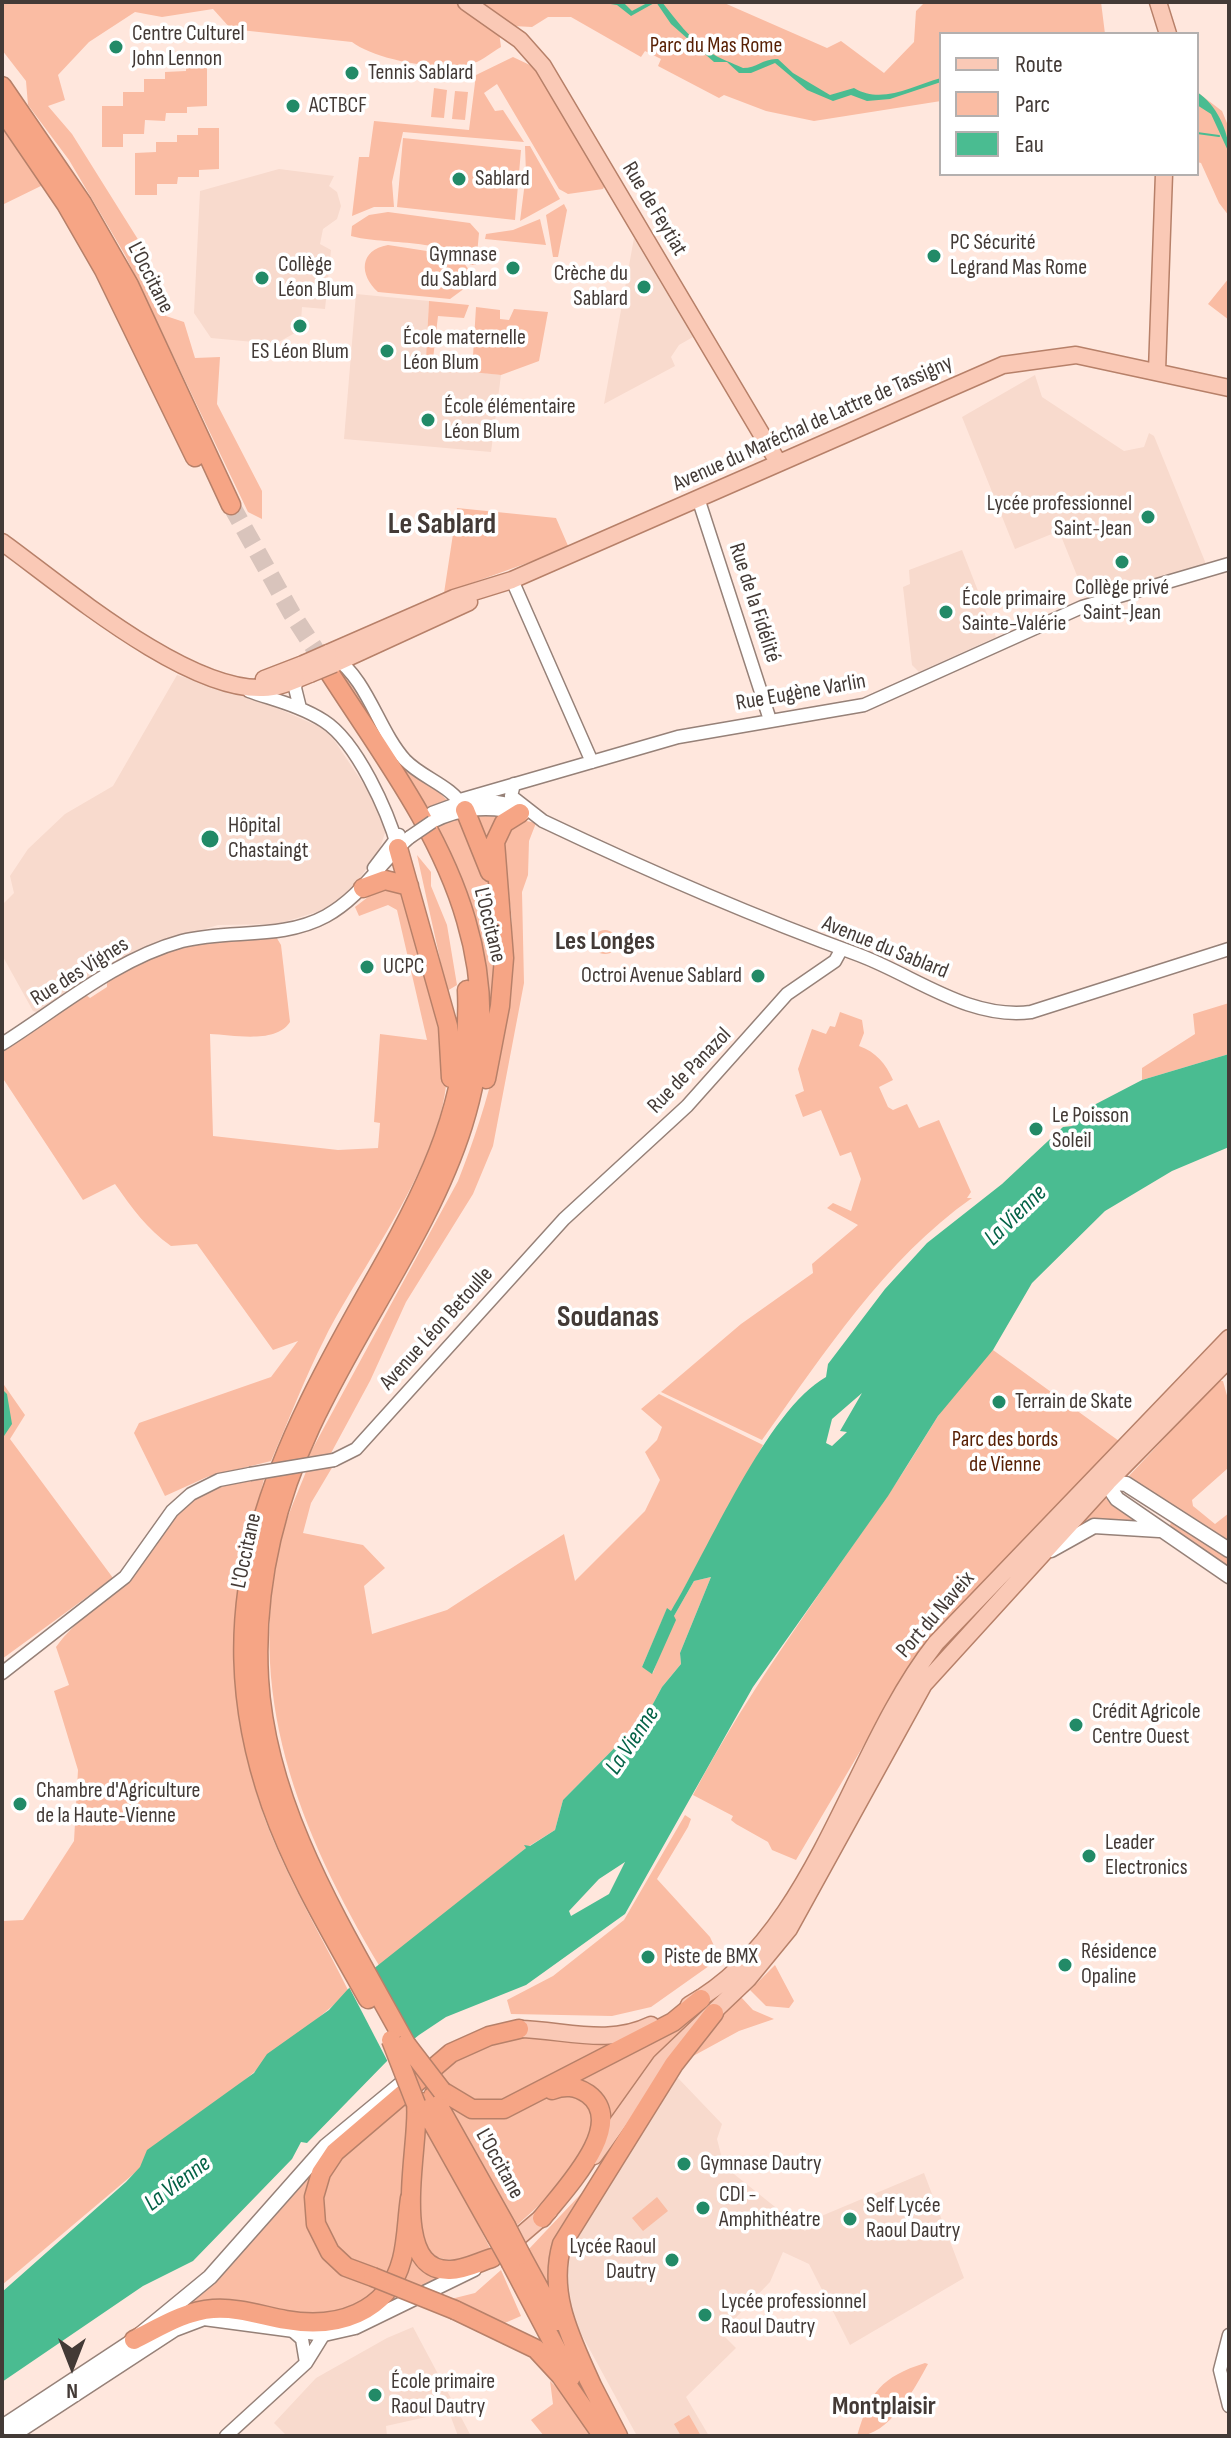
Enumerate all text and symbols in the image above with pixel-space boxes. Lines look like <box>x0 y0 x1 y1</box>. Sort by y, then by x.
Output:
place label: Centre Culturel John Lennon <box>132 21 245 72</box>
legend <box>939 32 1199 176</box>
park label: Parc du Mas Rome <box>650 33 782 59</box>
marker: Centre Culturel John Lennon <box>107 38 125 56</box>
text: Route <box>1015 50 1063 79</box>
place label: Tennis Sablard <box>368 60 473 86</box>
marker: Tennis Sablard <box>343 64 361 82</box>
text: Parc <box>1015 90 1050 119</box>
place label: ACTBCF <box>309 93 367 119</box>
marker: ACTBCF <box>284 97 302 115</box>
text: Eau <box>1015 130 1044 159</box>
street label: Rue de Feytiat <box>616 157 692 261</box>
place label: Sablard <box>475 166 530 192</box>
marker: Sablard <box>450 170 468 188</box>
place label: PC Sécurité Legrand Mas Rome <box>950 230 1087 282</box>
street label: L'Occitane <box>121 238 179 318</box>
place label: Gymnase du Sablard <box>420 242 497 294</box>
marker: PC Sécurité Legrand Mas Rome <box>925 247 943 265</box>
place label: Collège Léon Blum <box>278 252 354 304</box>
marker: Gymnase du Sablard <box>504 259 522 277</box>
place label: Crèche du Sablard <box>554 261 628 312</box>
marker: Collège Léon Blum <box>253 269 271 287</box>
marker: Crèche du Sablard <box>635 278 653 296</box>
marker: ES Léon Blum <box>291 317 309 335</box>
place label: École maternelle Léon Blum <box>403 325 526 376</box>
place label: ES Léon Blum <box>251 339 349 365</box>
marker: École maternelle Léon Blum <box>378 342 396 360</box>
street label: Avenue du Maréchal de Lattre de Tassigny <box>669 350 957 498</box>
place label: École élémentaire Léon Blum <box>444 394 575 446</box>
marker: École élémentaire Léon Blum <box>419 411 437 429</box>
place label: Lycée professionnel Saint-Jean <box>987 491 1132 542</box>
district label: Le Sablard <box>388 507 496 543</box>
marker: Lycée professionnel Saint-Jean <box>1139 508 1157 526</box>
street label: Rue de la Fidélité <box>722 540 786 666</box>
marker: Collège privé Saint-Jean <box>1113 553 1131 571</box>
place label: Collège privé Saint-Jean <box>1075 575 1169 626</box>
place label: École primaire Sainte-Valérie <box>962 586 1066 638</box>
marker: École primaire Sainte-Valérie <box>937 603 955 621</box>
street label: Rue Eugène Varlin <box>734 669 868 717</box>
place label: Hôpital Chastaingt <box>228 813 308 864</box>
marker: Hôpital Chastaingt <box>199 828 221 850</box>
street label: L'Occitane <box>467 885 511 965</box>
street label: Avenue du Sablard <box>818 911 952 985</box>
district label: Les Longes <box>555 926 655 958</box>
street label: Rue des Vignes <box>26 932 134 1012</box>
place label: UCPC <box>383 954 425 980</box>
marker: UCPC <box>358 958 376 976</box>
place label: Octroi Avenue Sablard <box>581 963 742 989</box>
marker: Octroi Avenue Sablard <box>749 967 767 985</box>
street label: Rue de Panazol <box>643 1022 737 1120</box>
place label: Le Poisson Soleil <box>1052 1103 1129 1154</box>
marker: Le Poisson Soleil <box>1027 1120 1045 1138</box>
water label: La Vienne <box>979 1179 1053 1253</box>
street label: Avenue Léon Betoulle <box>375 1262 499 1396</box>
district label: Soudanas <box>557 1300 659 1336</box>
place label: Terrain de Skate <box>1015 1389 1132 1415</box>
marker: Terrain de Skate <box>990 1393 1008 1411</box>
park label: Parc des bords de Vienne <box>952 1427 1058 1478</box>
street label: L'Occitane <box>226 1511 268 1591</box>
street label: Port du Naveix <box>891 1566 981 1664</box>
place label: Crédit Agricole Centre Ouest <box>1092 1699 1201 1750</box>
water label: La Vienne <box>600 1702 666 1780</box>
marker: Crédit Agricole Centre Ouest <box>1067 1716 1085 1734</box>
place label: Chambre d'Agriculture de la Haute-Vienne <box>36 1778 200 1830</box>
marker: Chambre d'Agriculture de la Haute-Vienne <box>11 1795 29 1813</box>
place label: Leader Electronics <box>1105 1830 1188 1882</box>
marker: Leader Electronics <box>1080 1847 1098 1865</box>
place label: Résidence Opaline <box>1081 1939 1157 1990</box>
place label: Piste de BMX <box>664 1944 758 1970</box>
marker: Piste de BMX <box>639 1948 657 1966</box>
marker: Résidence Opaline <box>1056 1956 1074 1974</box>
street label: L'Occitane <box>469 2124 529 2204</box>
water label: La Vienne <box>139 2150 217 2218</box>
place label: Gymnase Dautry <box>700 2151 821 2177</box>
marker: Gymnase Dautry <box>675 2155 693 2173</box>
place label: CDI - Amphithéatre <box>719 2182 821 2234</box>
place label: Self Lycée Raoul Dautry <box>866 2193 960 2244</box>
marker: CDI - Amphithéatre <box>694 2199 712 2217</box>
marker: Self Lycée Raoul Dautry <box>841 2210 859 2228</box>
place label: Lycée Raoul Dautry <box>569 2234 656 2286</box>
marker: Lycée Raoul Dautry <box>663 2251 681 2269</box>
place label: Lycée professionnel Raoul Dautry <box>721 2289 866 2340</box>
marker: Lycée professionnel Raoul Dautry <box>696 2306 714 2324</box>
north arrow <box>32 2326 112 2406</box>
place label: École primaire Raoul Dautry <box>391 2369 495 2420</box>
text: N <box>66 2377 78 2404</box>
marker: École primaire Raoul Dautry <box>366 2386 384 2404</box>
district label: Montplaisir <box>832 2391 936 2423</box>

